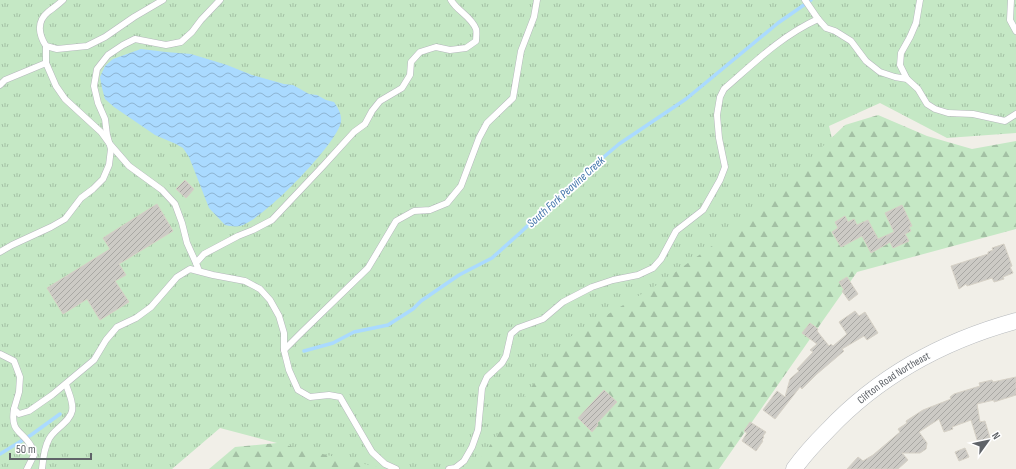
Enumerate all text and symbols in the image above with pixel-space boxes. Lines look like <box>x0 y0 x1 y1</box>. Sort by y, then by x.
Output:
water label: South Fork Peavine Creek <box>524 153 608 231</box>
street label: Clifton Road Northeast <box>854 348 932 406</box>
north arrow <box>968 421 1008 461</box>
text: N <box>989 430 1003 442</box>
scale bar <box>10 435 91 461</box>
text: 50 m <box>16 442 36 457</box>

